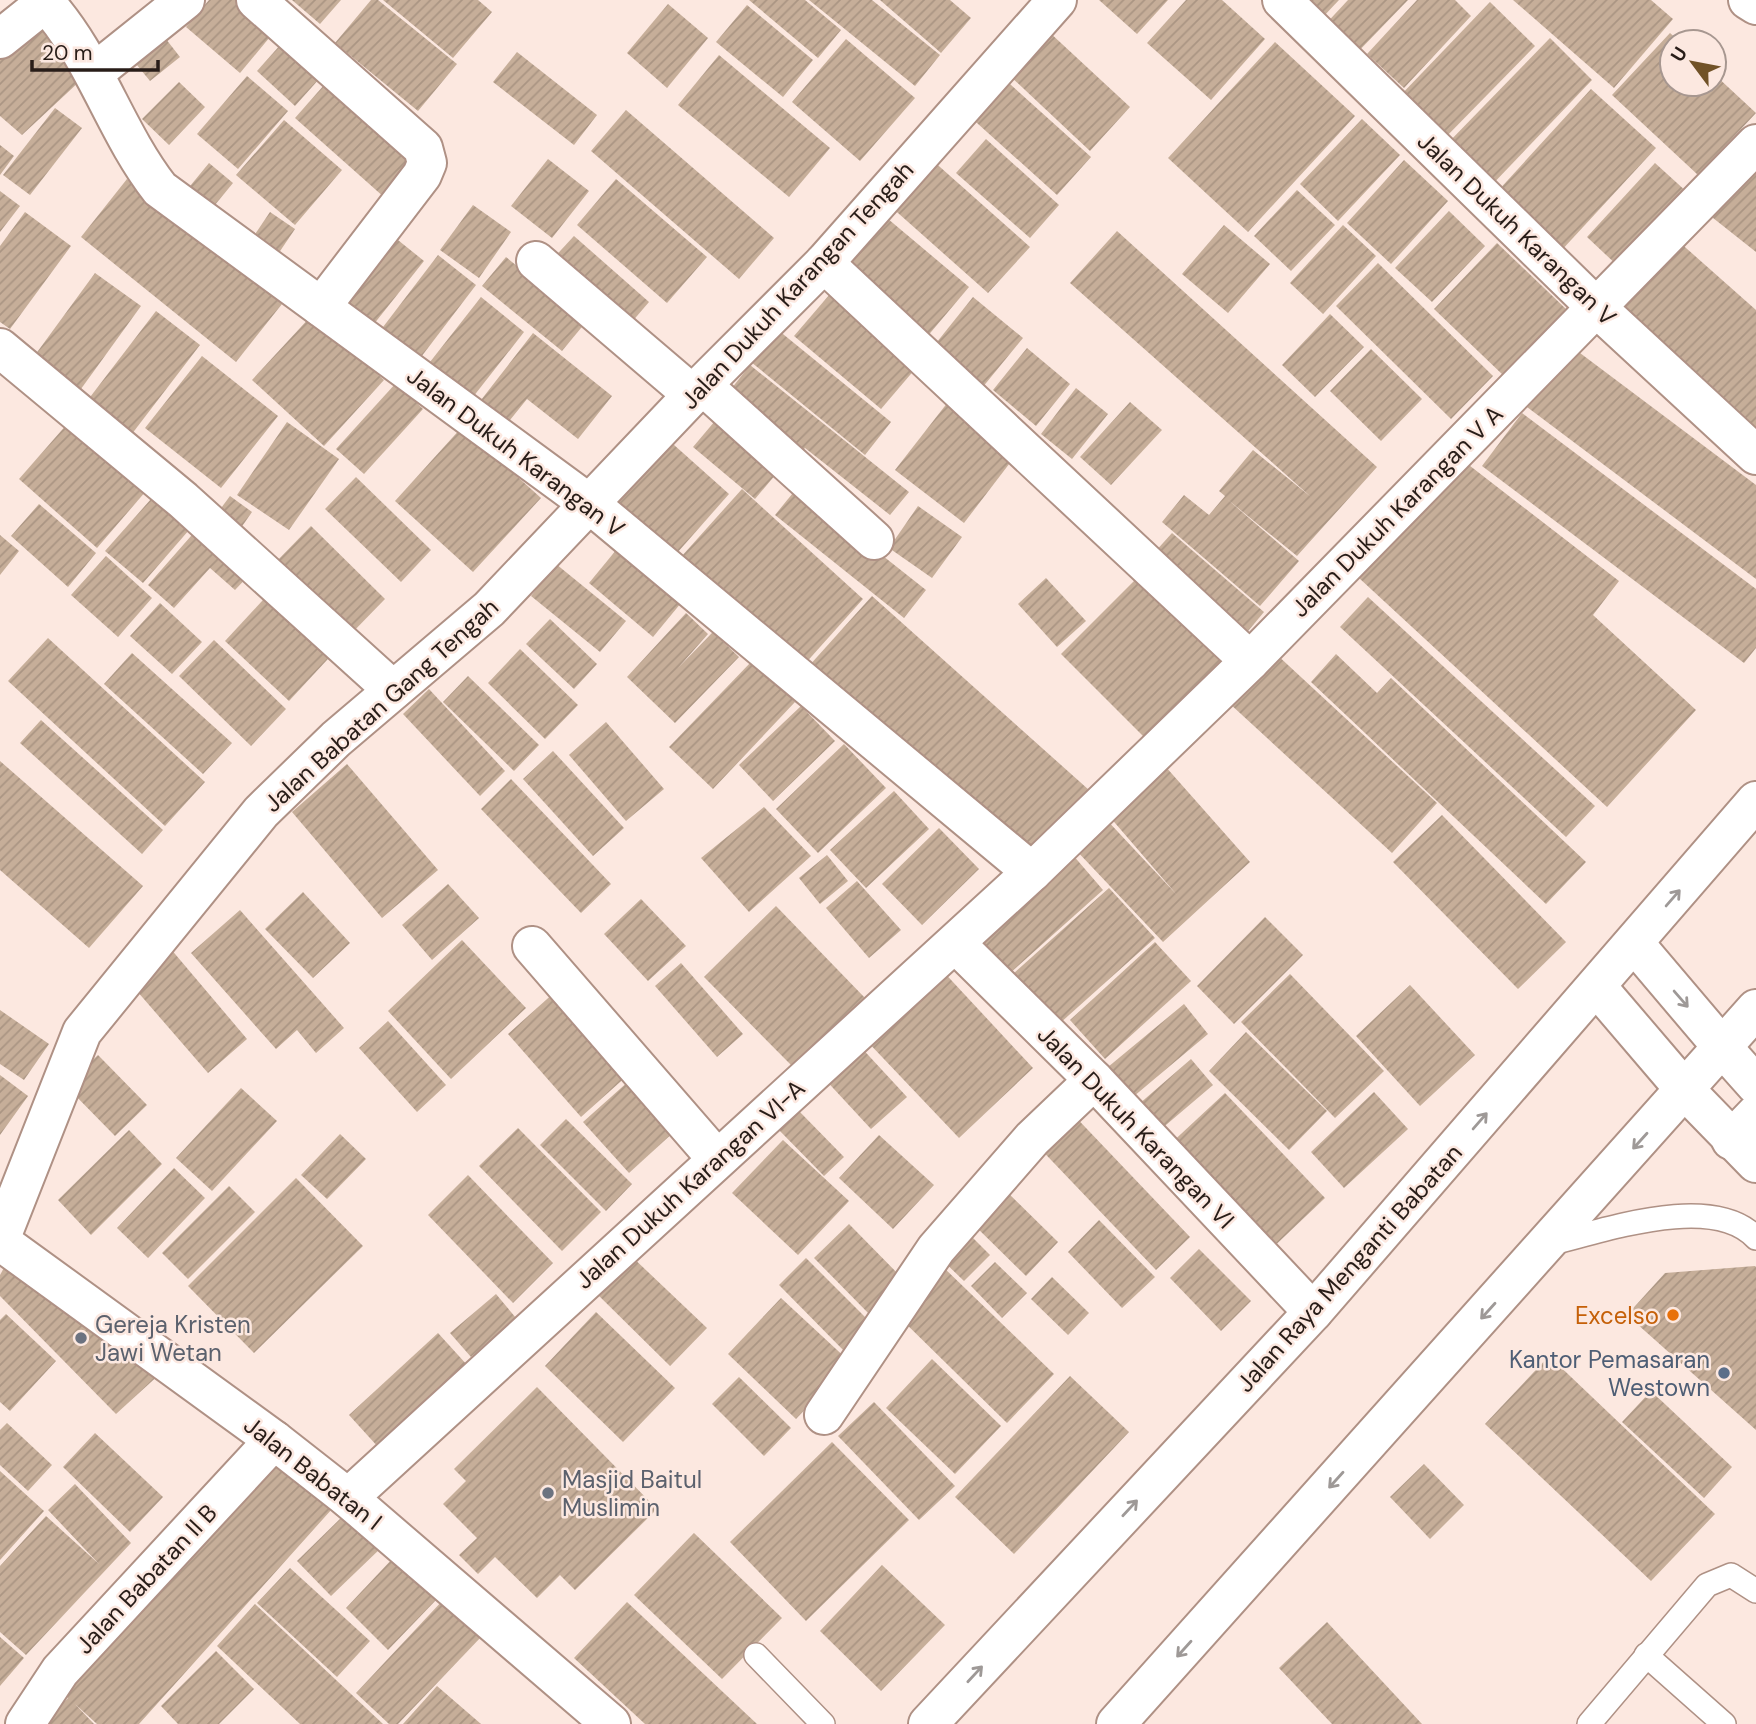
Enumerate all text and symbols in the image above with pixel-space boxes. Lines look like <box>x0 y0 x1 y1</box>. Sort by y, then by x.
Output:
scale bar <box>32 28 158 72</box>
north arrow <box>1658 28 1728 98</box>
text: 20 m <box>42 39 93 67</box>
text: U <box>1665 42 1693 66</box>
street label: Jalan Dukuh Karangan V <box>1411 126 1623 332</box>
street label: Jalan Dukuh Karangan Tengah <box>674 155 920 415</box>
street label: Jalan Dukuh Karangan V <box>401 360 631 544</box>
street label: Jalan Dukuh Karangan V A <box>1285 398 1510 623</box>
street label: Jalan Babatan Gang Tengah <box>257 591 505 819</box>
one-way arrow <box>1665 889 1681 907</box>
one-way arrow <box>1673 990 1689 1008</box>
street label: Jalan Dukuh Karangan VI <box>1031 1019 1241 1235</box>
street label: Jalan Dukuh Karangan VI-A <box>569 1073 811 1295</box>
one-way arrow <box>1472 1113 1488 1131</box>
one-way arrow <box>1632 1132 1648 1150</box>
street label: Jalan Raya Menganti Babatan <box>1229 1138 1469 1398</box>
place label: Excelso <box>1575 1300 1659 1331</box>
one-way arrow <box>1480 1301 1496 1319</box>
marker: Excelso <box>1665 1307 1681 1323</box>
place label: Gereja Kristen Jawi Wetan <box>95 1309 251 1368</box>
marker: Gereja Kristen Jawi Wetan <box>73 1330 89 1346</box>
place label: Kantor Pemasaran Westown <box>1509 1344 1710 1403</box>
marker: Kantor Pemasaran Westown <box>1716 1365 1732 1381</box>
street label: Jalan Babatan I <box>238 1409 388 1537</box>
place label: Masjid Baitul Muslimin <box>562 1464 702 1523</box>
one-way arrow <box>1328 1471 1344 1489</box>
marker: Masjid Baitul Muslimin <box>540 1485 556 1501</box>
street label: Jalan Babatan II B <box>69 1498 223 1660</box>
one-way arrow <box>1122 1499 1138 1517</box>
one-way arrow <box>1175 1640 1192 1657</box>
one-way arrow <box>966 1666 983 1683</box>

